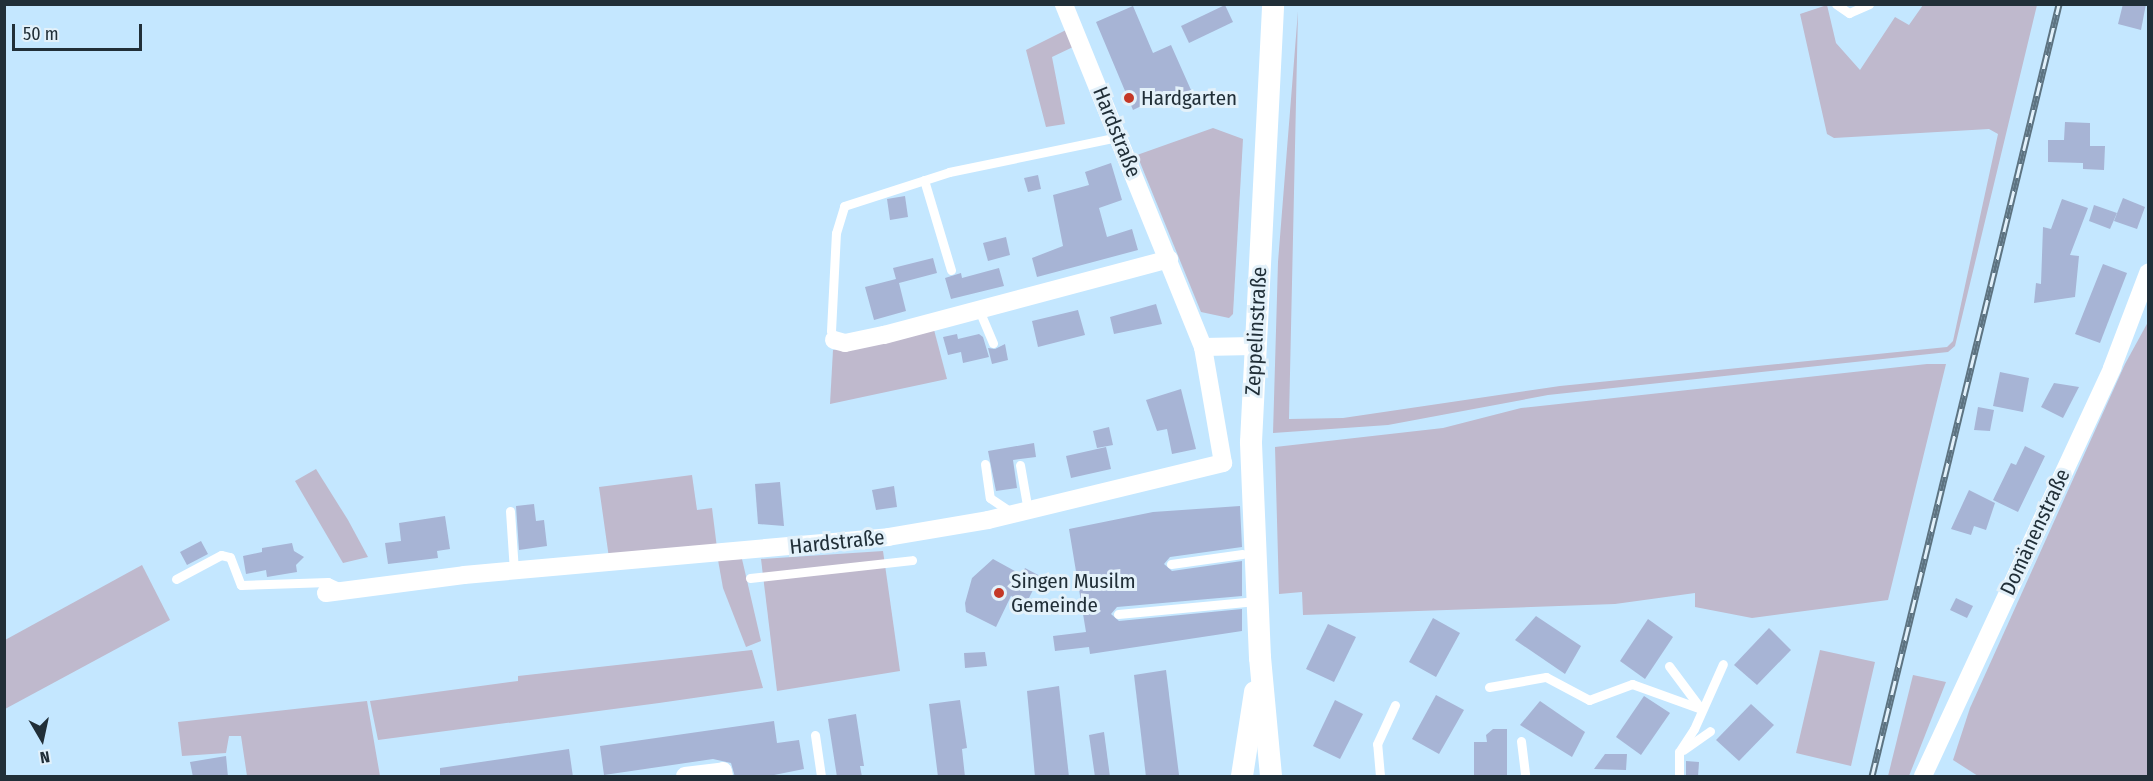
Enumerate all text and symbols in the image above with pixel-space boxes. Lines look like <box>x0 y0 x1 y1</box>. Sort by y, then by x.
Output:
scale bar <box>15 12 146 50</box>
text: 50 m <box>23 23 59 45</box>
street label: Hardstraße <box>1087 83 1147 181</box>
place label: Hardgarten <box>1141 85 1237 111</box>
marker: Hardgarten <box>1122 91 1136 105</box>
street label: Zeppelinstraße <box>1240 266 1272 396</box>
street label: Domänenstraße <box>1995 465 2075 599</box>
street label: Hardstraße <box>788 524 886 560</box>
place label: Singen Musilm Gemeinde <box>1011 568 1136 618</box>
marker: Singen Musilm Gemeinde <box>992 586 1006 600</box>
north arrow <box>12 709 72 769</box>
text: N <box>39 747 51 767</box>

